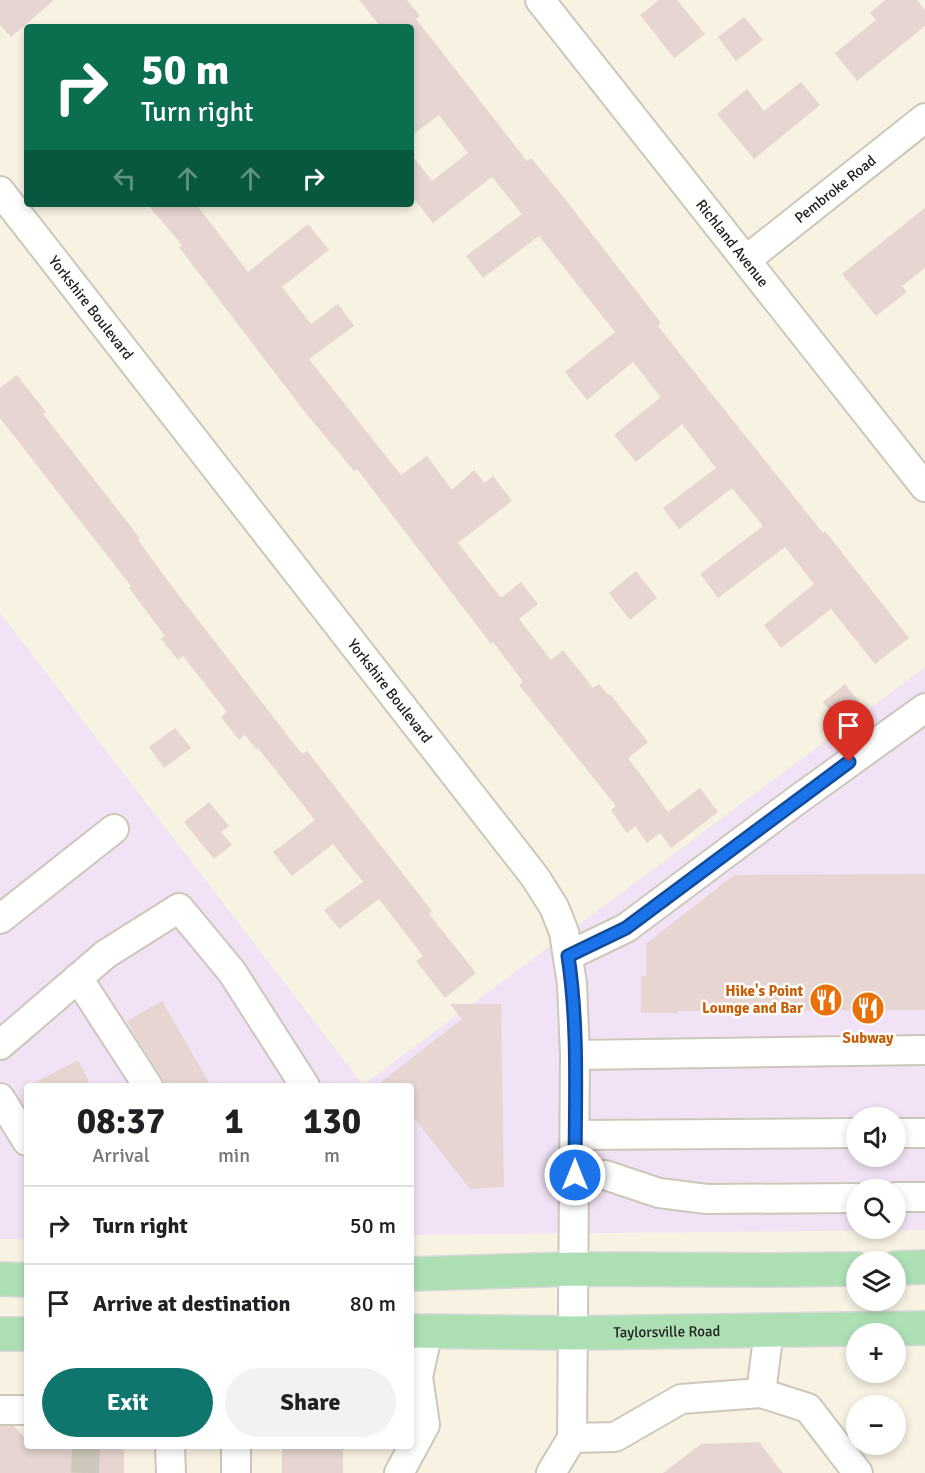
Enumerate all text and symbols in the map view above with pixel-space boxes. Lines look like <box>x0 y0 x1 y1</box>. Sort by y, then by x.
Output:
text: 50 m <box>141 45 230 96</box>
icon: right <box>42 48 120 126</box>
text: Turn right <box>141 96 254 129</box>
street label: Pembroke Road <box>791 151 880 227</box>
icon: left <box>108 162 141 195</box>
icon: ahead <box>171 162 204 195</box>
icon: ahead <box>234 162 267 195</box>
icon: right <box>297 162 330 195</box>
street label: Richland Avenue <box>692 196 772 291</box>
street label: Yorkshire Boulevard <box>45 252 137 363</box>
street label: Yorkshire Boulevard <box>344 635 436 747</box>
pin <box>823 700 874 762</box>
icon: arrive <box>832 709 865 742</box>
place label: Hike's Point Lounge and Bar <box>702 982 803 1017</box>
restaurant icon: Hike's Point Lounge and Bar <box>808 982 844 1018</box>
restaurant icon: Subway <box>850 990 886 1026</box>
place label: Subway <box>843 1029 894 1047</box>
text: 08:37 <box>77 1099 165 1144</box>
text: 1 <box>224 1099 244 1144</box>
text: 130 <box>303 1099 361 1144</box>
map controls <box>846 1107 906 1455</box>
button: sound <box>846 1107 906 1167</box>
text: Arrival <box>92 1143 150 1168</box>
text: min <box>218 1143 250 1168</box>
text: m <box>324 1143 340 1168</box>
position arrow <box>543 1143 607 1207</box>
button: search <box>846 1179 906 1239</box>
icon: right <box>42 1209 75 1242</box>
text: Turn right <box>93 1212 188 1239</box>
text: 50 m <box>350 1212 396 1239</box>
button: layers <box>846 1251 906 1311</box>
icon: arrive <box>42 1287 75 1320</box>
text: Arrive at destination <box>93 1290 290 1317</box>
text: 80 m <box>350 1290 396 1317</box>
street label: Taylorsville Road <box>613 1322 721 1341</box>
button: + <box>846 1323 906 1383</box>
button: Exit <box>42 1368 213 1437</box>
button: Share <box>225 1368 396 1437</box>
button: − <box>846 1395 906 1455</box>

